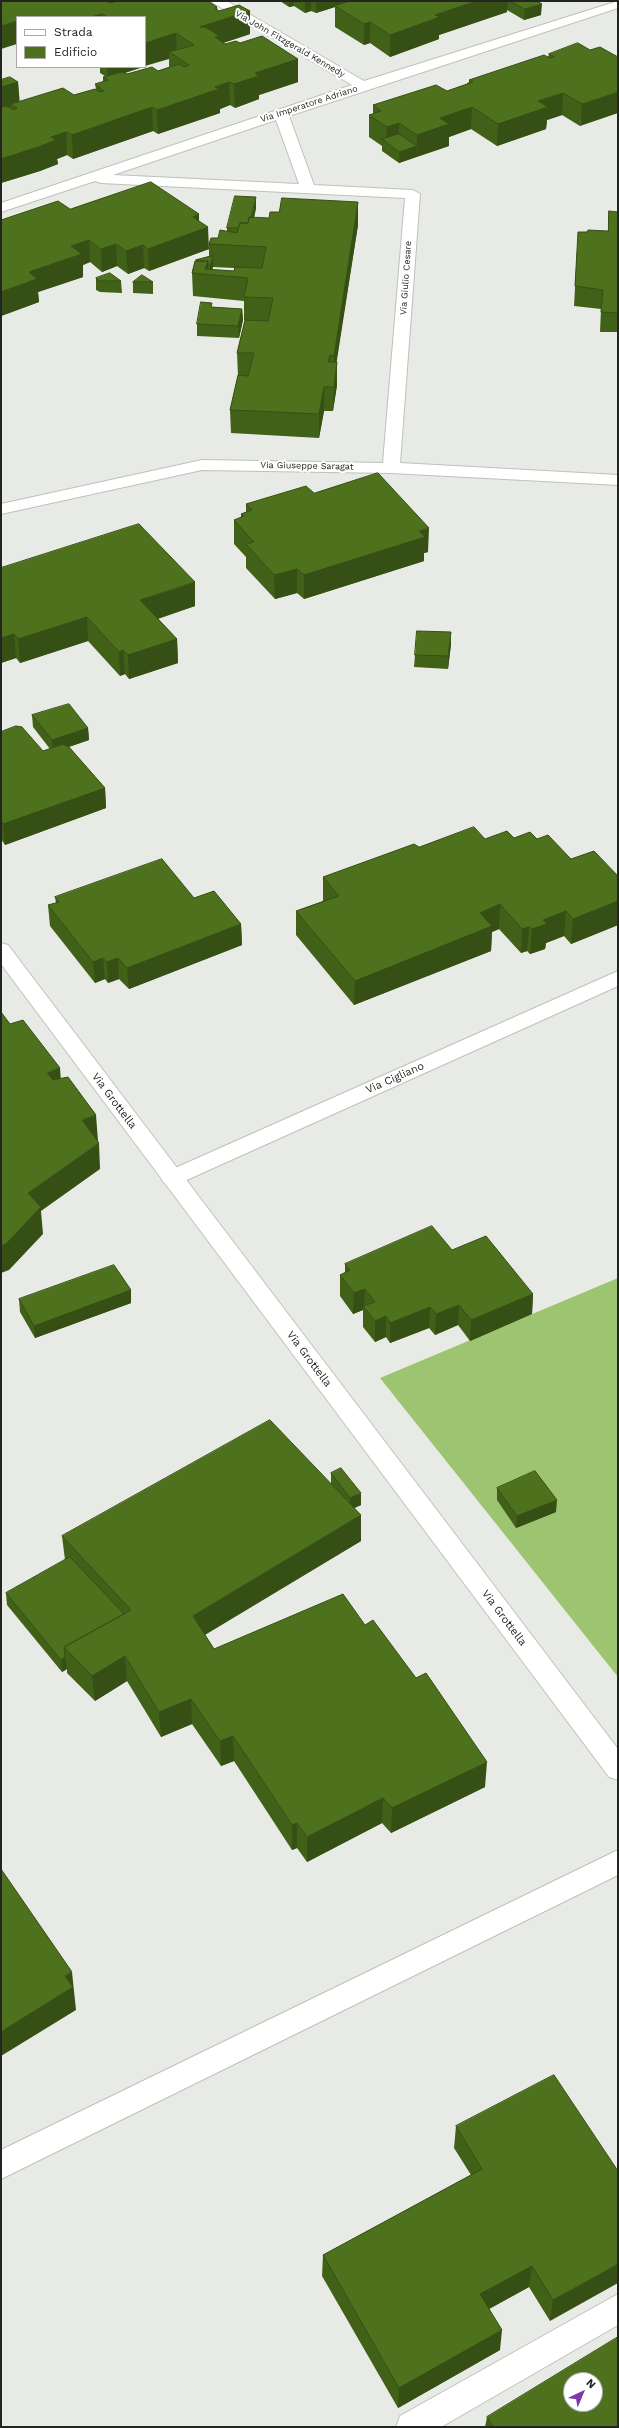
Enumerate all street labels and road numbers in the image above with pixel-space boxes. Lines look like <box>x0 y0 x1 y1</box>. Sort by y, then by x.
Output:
street label: Via John Fitzgerald Kennedy <box>233 8 347 80</box>
street label: Via Imperatore Adriano <box>259 83 359 125</box>
street label: Via Giulio Cesare <box>398 241 414 315</box>
street label: Via Giuseppe Saragat <box>260 460 354 472</box>
street label: Via Cigliano <box>364 1059 426 1097</box>
street label: Via Grottella <box>89 1070 139 1132</box>
street label: Via Grottella <box>284 1328 334 1390</box>
street label: Via Grottella <box>479 1587 529 1649</box>

